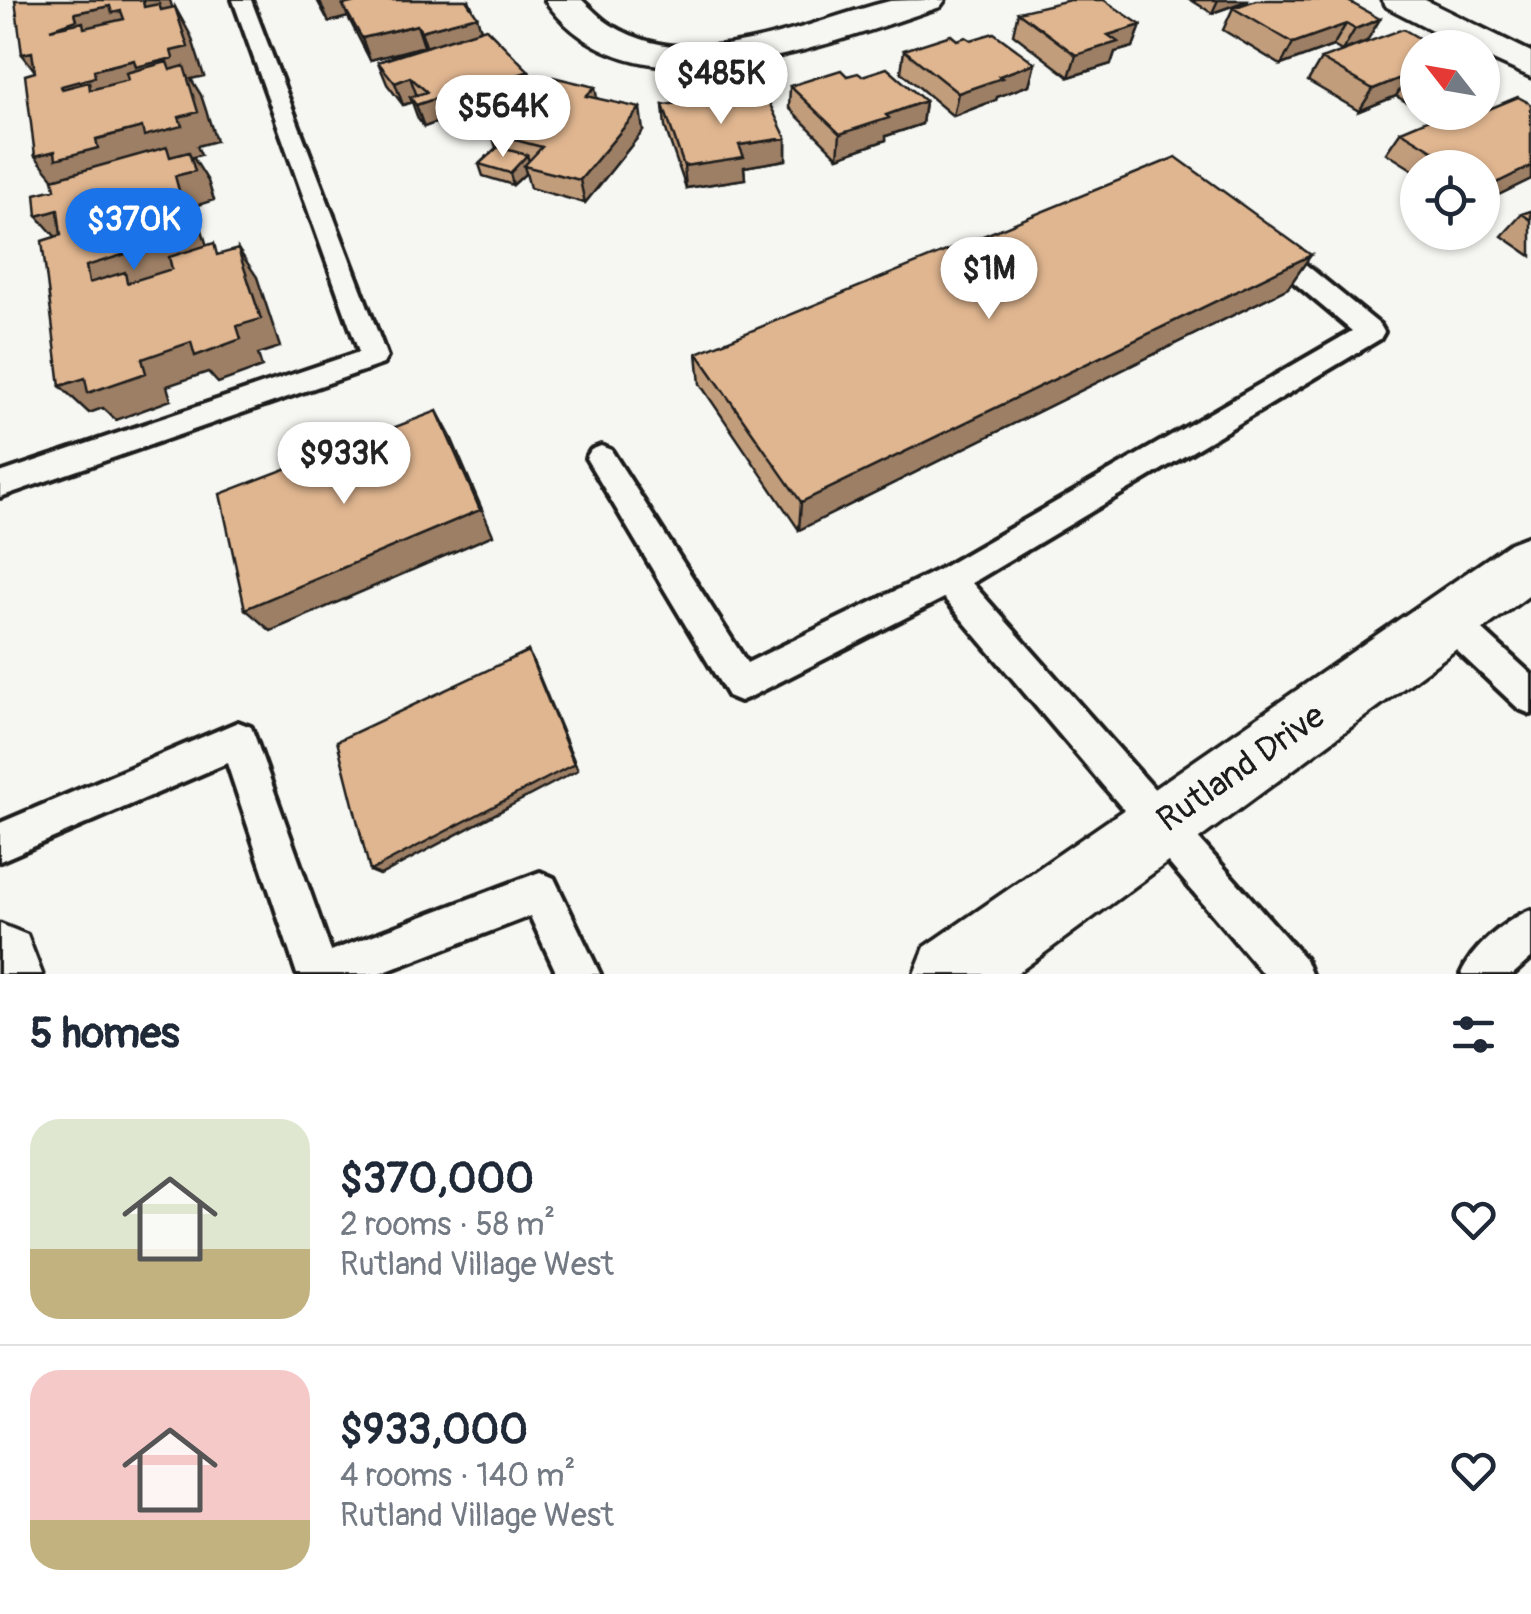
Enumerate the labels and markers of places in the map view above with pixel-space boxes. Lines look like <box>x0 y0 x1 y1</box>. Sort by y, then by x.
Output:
pin: $485K <box>651 42 791 127</box>
pin: $564K <box>433 75 573 160</box>
pin: $370K <box>64 188 204 273</box>
pin: $1M <box>941 237 1037 322</box>
pin: $933K <box>274 422 414 507</box>

